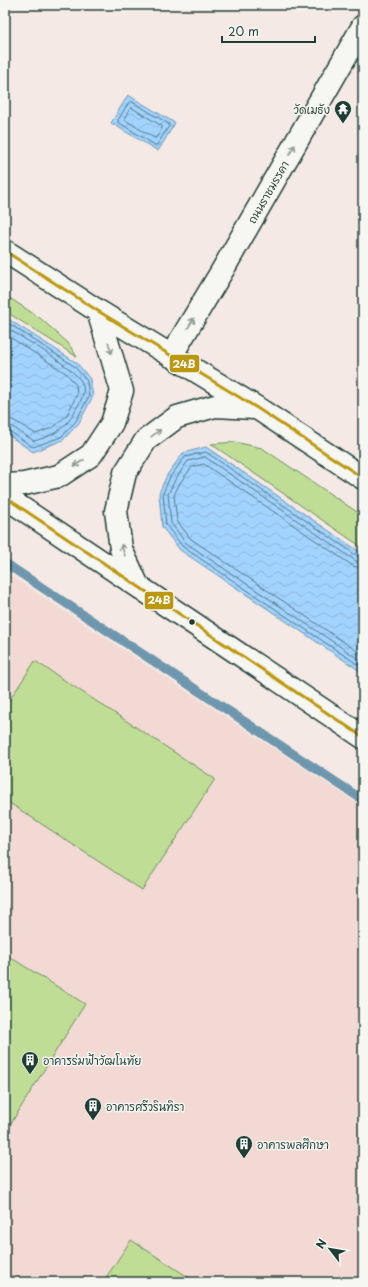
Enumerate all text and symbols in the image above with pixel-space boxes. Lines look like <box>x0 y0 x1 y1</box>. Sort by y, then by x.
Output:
scale bar <box>222 18 315 44</box>
text: 20 m <box>228 22 259 40</box>
temple icon: วัดเมธัง <box>333 99 353 124</box>
place label: วัดเมธัง <box>294 101 330 118</box>
one-way arrow <box>288 144 296 156</box>
street label: ถนนราชมรรคา <box>243 157 293 227</box>
one-way arrow <box>188 317 196 329</box>
one-way arrow <box>107 342 114 355</box>
line badge: 24B <box>169 354 200 373</box>
text: 24B <box>172 355 196 372</box>
one-way arrow <box>150 429 161 437</box>
one-way arrow <box>74 459 85 467</box>
one-way arrow <box>119 544 126 557</box>
line badge: 24B <box>144 591 174 610</box>
text: 24B <box>147 591 171 608</box>
unlabelled marker <box>187 617 197 627</box>
building icon: อาคารร่มฟ้าวัฒโนทัย <box>20 1050 40 1075</box>
place label: อาคารร่มฟ้าวัฒโนทัย <box>43 1052 141 1069</box>
building icon: อาคารศรีวรินทิรา <box>83 1096 103 1121</box>
place label: อาคารศรีวรินทิรา <box>106 1098 184 1115</box>
building icon: อาคารพลศึกษา <box>234 1134 254 1159</box>
place label: อาคารพลศึกษา <box>257 1136 329 1153</box>
north arrow <box>310 1229 350 1269</box>
text: N <box>311 1235 331 1252</box>

